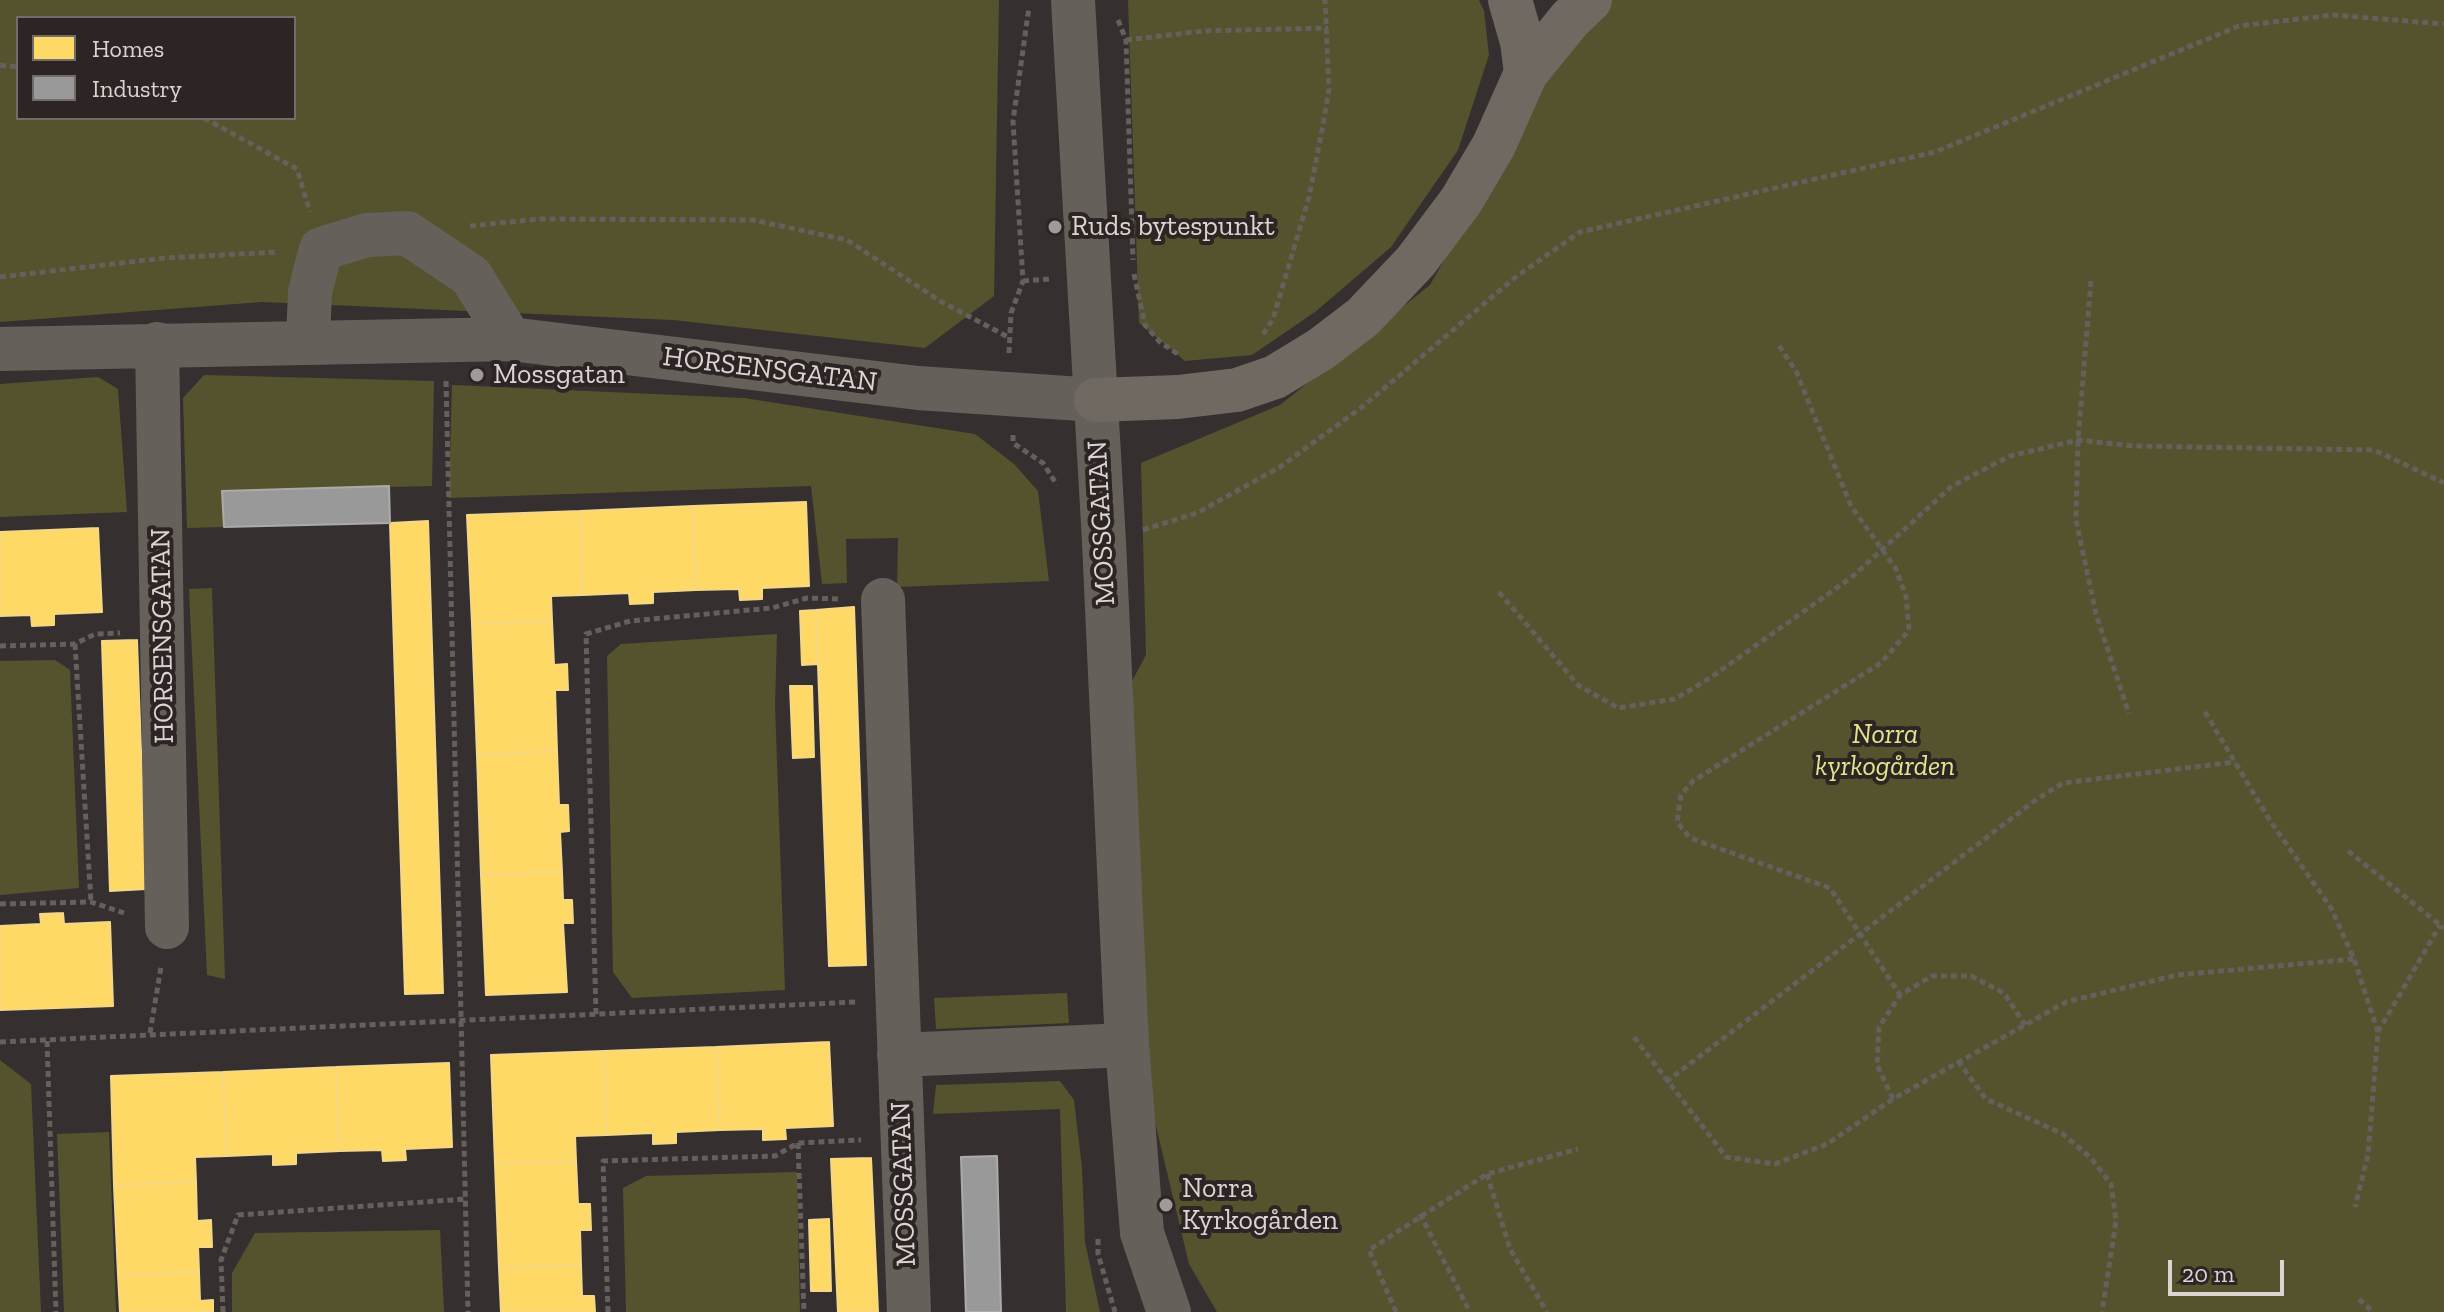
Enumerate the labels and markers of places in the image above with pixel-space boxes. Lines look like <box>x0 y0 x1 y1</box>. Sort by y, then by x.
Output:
place label: Ruds bytespunkt <box>1071 210 1275 244</box>
marker: Ruds bytespunkt <box>1046 218 1064 236</box>
place label: Mossgatan <box>493 358 625 392</box>
marker: Mossgatan <box>468 366 486 384</box>
place label: Norra Kyrkogården <box>1182 1172 1338 1238</box>
marker: Norra Kyrkogården <box>1157 1196 1175 1214</box>

